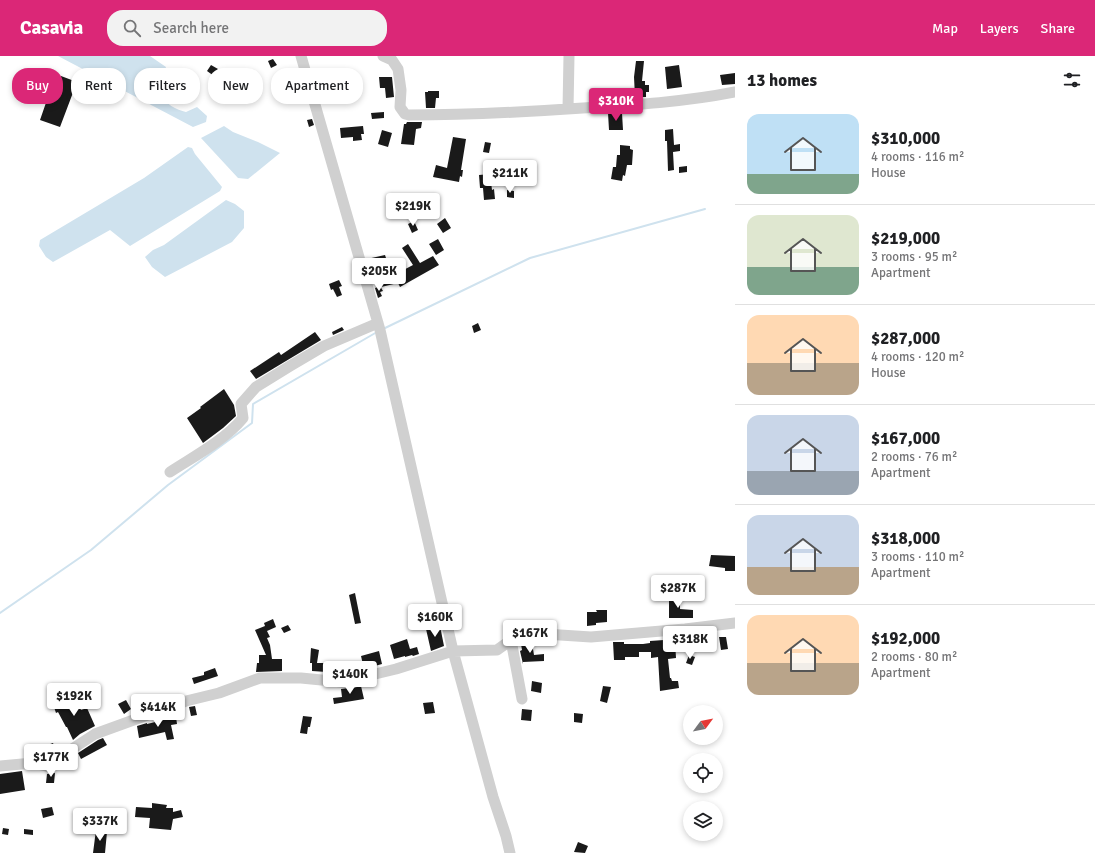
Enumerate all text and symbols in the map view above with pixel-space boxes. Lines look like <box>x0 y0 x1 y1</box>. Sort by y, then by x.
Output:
search box <box>107 10 387 46</box>
text: Casavia <box>20 16 83 40</box>
icon: search <box>121 17 143 39</box>
text: Search here <box>153 19 229 37</box>
text: Map <box>932 20 958 37</box>
text: Layers <box>980 20 1019 37</box>
text: Share <box>1041 20 1075 37</box>
chip: Buy <box>12 68 63 104</box>
chip: Rent <box>71 68 126 104</box>
chip: Filters <box>134 68 200 104</box>
chip: New <box>208 68 263 104</box>
chip: Apartment <box>271 68 363 104</box>
icon: filters <box>1061 69 1083 91</box>
text: 13 homes <box>747 70 817 91</box>
pin: $310K <box>588 88 644 122</box>
text: $310K <box>598 93 634 109</box>
text: $310,000 <box>871 128 940 149</box>
icon: home <box>779 130 827 178</box>
text: 4 rooms · 116 m² <box>871 149 964 165</box>
pin: $211K <box>482 160 538 194</box>
text: $211K <box>492 165 528 181</box>
text: House <box>871 165 906 181</box>
pin: $219K <box>385 193 441 227</box>
text: $219K <box>395 198 431 214</box>
text: $219,000 <box>871 228 940 249</box>
icon: home <box>779 231 827 279</box>
text: 3 rooms · 95 m² <box>871 249 957 265</box>
pin: $205K <box>351 258 407 292</box>
text: $205K <box>361 263 397 279</box>
text: Apartment <box>871 265 931 281</box>
text: $287,000 <box>871 328 940 349</box>
icon: home <box>779 331 827 379</box>
text: 4 rooms · 120 m² <box>871 349 964 365</box>
text: House <box>871 365 906 381</box>
text: $167,000 <box>871 428 940 449</box>
icon: home <box>779 431 827 479</box>
text: 2 rooms · 76 m² <box>871 449 957 465</box>
text: Apartment <box>871 465 931 481</box>
text: $318,000 <box>871 528 940 549</box>
icon: home <box>779 531 827 579</box>
text: 3 rooms · 110 m² <box>871 549 964 565</box>
text: Apartment <box>871 565 931 581</box>
pin: $287K <box>650 575 706 609</box>
text: $287K <box>660 580 696 596</box>
pin: $160K <box>407 604 463 638</box>
text: $160K <box>417 609 453 625</box>
pin: $167K <box>502 620 558 654</box>
text: $167K <box>512 625 548 641</box>
pin: $318K <box>662 626 718 660</box>
text: $192,000 <box>871 628 940 649</box>
text: $318K <box>672 631 708 647</box>
icon: home <box>779 631 827 679</box>
text: 2 rooms · 80 m² <box>871 649 957 665</box>
pin: $140K <box>322 661 378 695</box>
text: Apartment <box>871 665 931 681</box>
text: $140K <box>332 666 368 682</box>
pin: $192K <box>46 683 102 717</box>
text: $192K <box>56 688 92 704</box>
pin: $414K <box>130 694 186 728</box>
text: $414K <box>140 699 176 715</box>
north arrow <box>683 705 723 745</box>
map controls <box>683 705 723 841</box>
pin: $177K <box>23 744 79 778</box>
text: $177K <box>33 749 69 765</box>
button: locate <box>683 753 723 793</box>
button: layers <box>683 801 723 841</box>
pin: $337K <box>72 808 128 842</box>
text: $337K <box>82 813 118 829</box>

